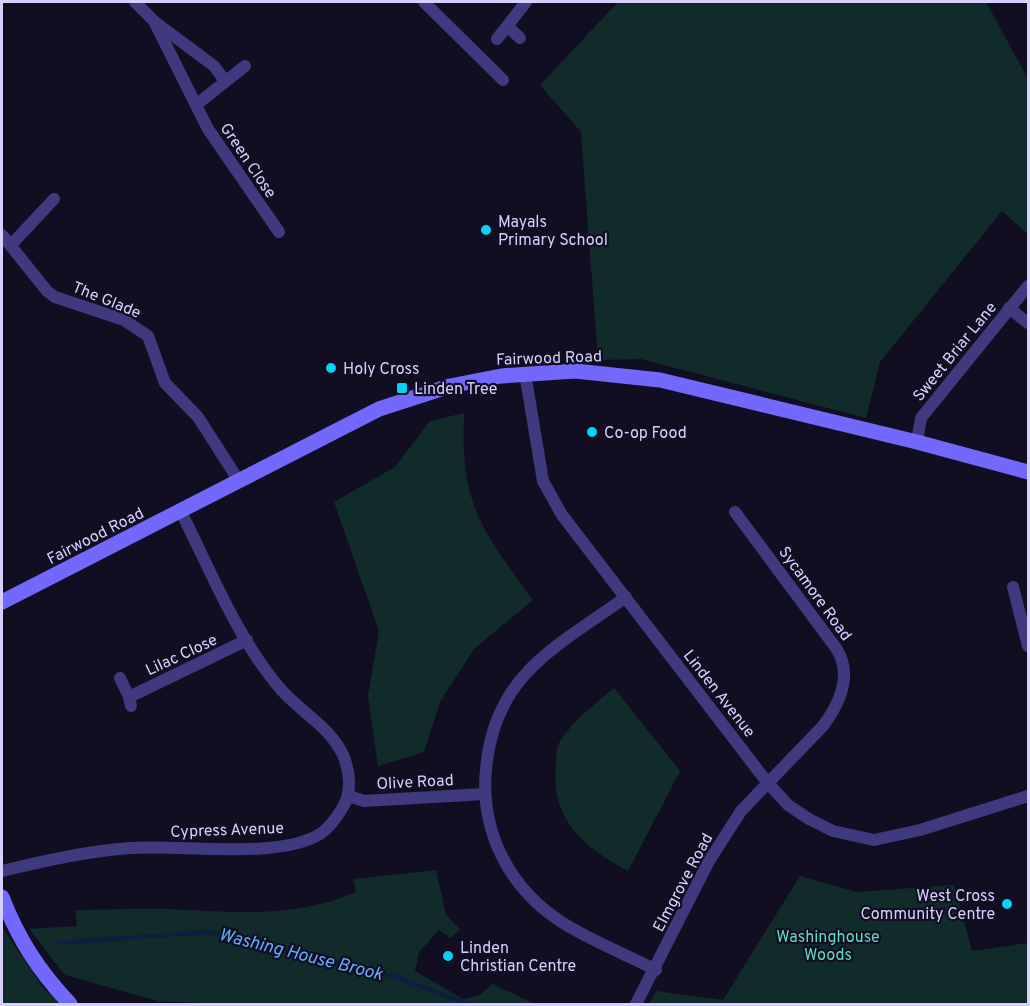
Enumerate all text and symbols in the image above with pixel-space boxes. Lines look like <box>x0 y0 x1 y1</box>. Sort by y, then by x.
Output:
street label: Green Close <box>215 120 280 203</box>
place label: Mayals Primary School <box>498 213 608 251</box>
marker: Mayals Primary School <box>479 223 493 237</box>
street label: The Glade <box>69 278 144 324</box>
street label: Sweet Briar Lane <box>909 298 1002 406</box>
street label: Fairwood Road <box>496 347 602 371</box>
place label: Holy Cross <box>343 360 420 380</box>
marker: Holy Cross <box>324 361 338 375</box>
place label: Linden Tree <box>414 380 497 400</box>
marker: Linden Tree <box>395 381 409 395</box>
place label: Co-op Food <box>604 424 687 444</box>
marker: Co-op Food <box>585 425 599 439</box>
street label: Fairwood Road <box>44 504 148 570</box>
street label: Sycamore Road <box>773 543 855 645</box>
street label: Lilac Close <box>143 631 221 681</box>
street label: Linden Avenue <box>678 646 759 742</box>
street label: Olive Road <box>376 771 454 795</box>
street label: Cypress Avenue <box>170 819 284 843</box>
street label: Elmgrove Road <box>649 830 718 936</box>
place label: West Cross Community Centre <box>860 887 995 925</box>
marker: West Cross Community Centre <box>1000 897 1014 911</box>
water label: Washing House Brook <box>216 924 386 987</box>
park label: Washinghouse Woods <box>776 928 880 966</box>
place label: Linden Christian Centre <box>460 939 576 977</box>
marker: Linden Christian Centre <box>441 949 455 963</box>

